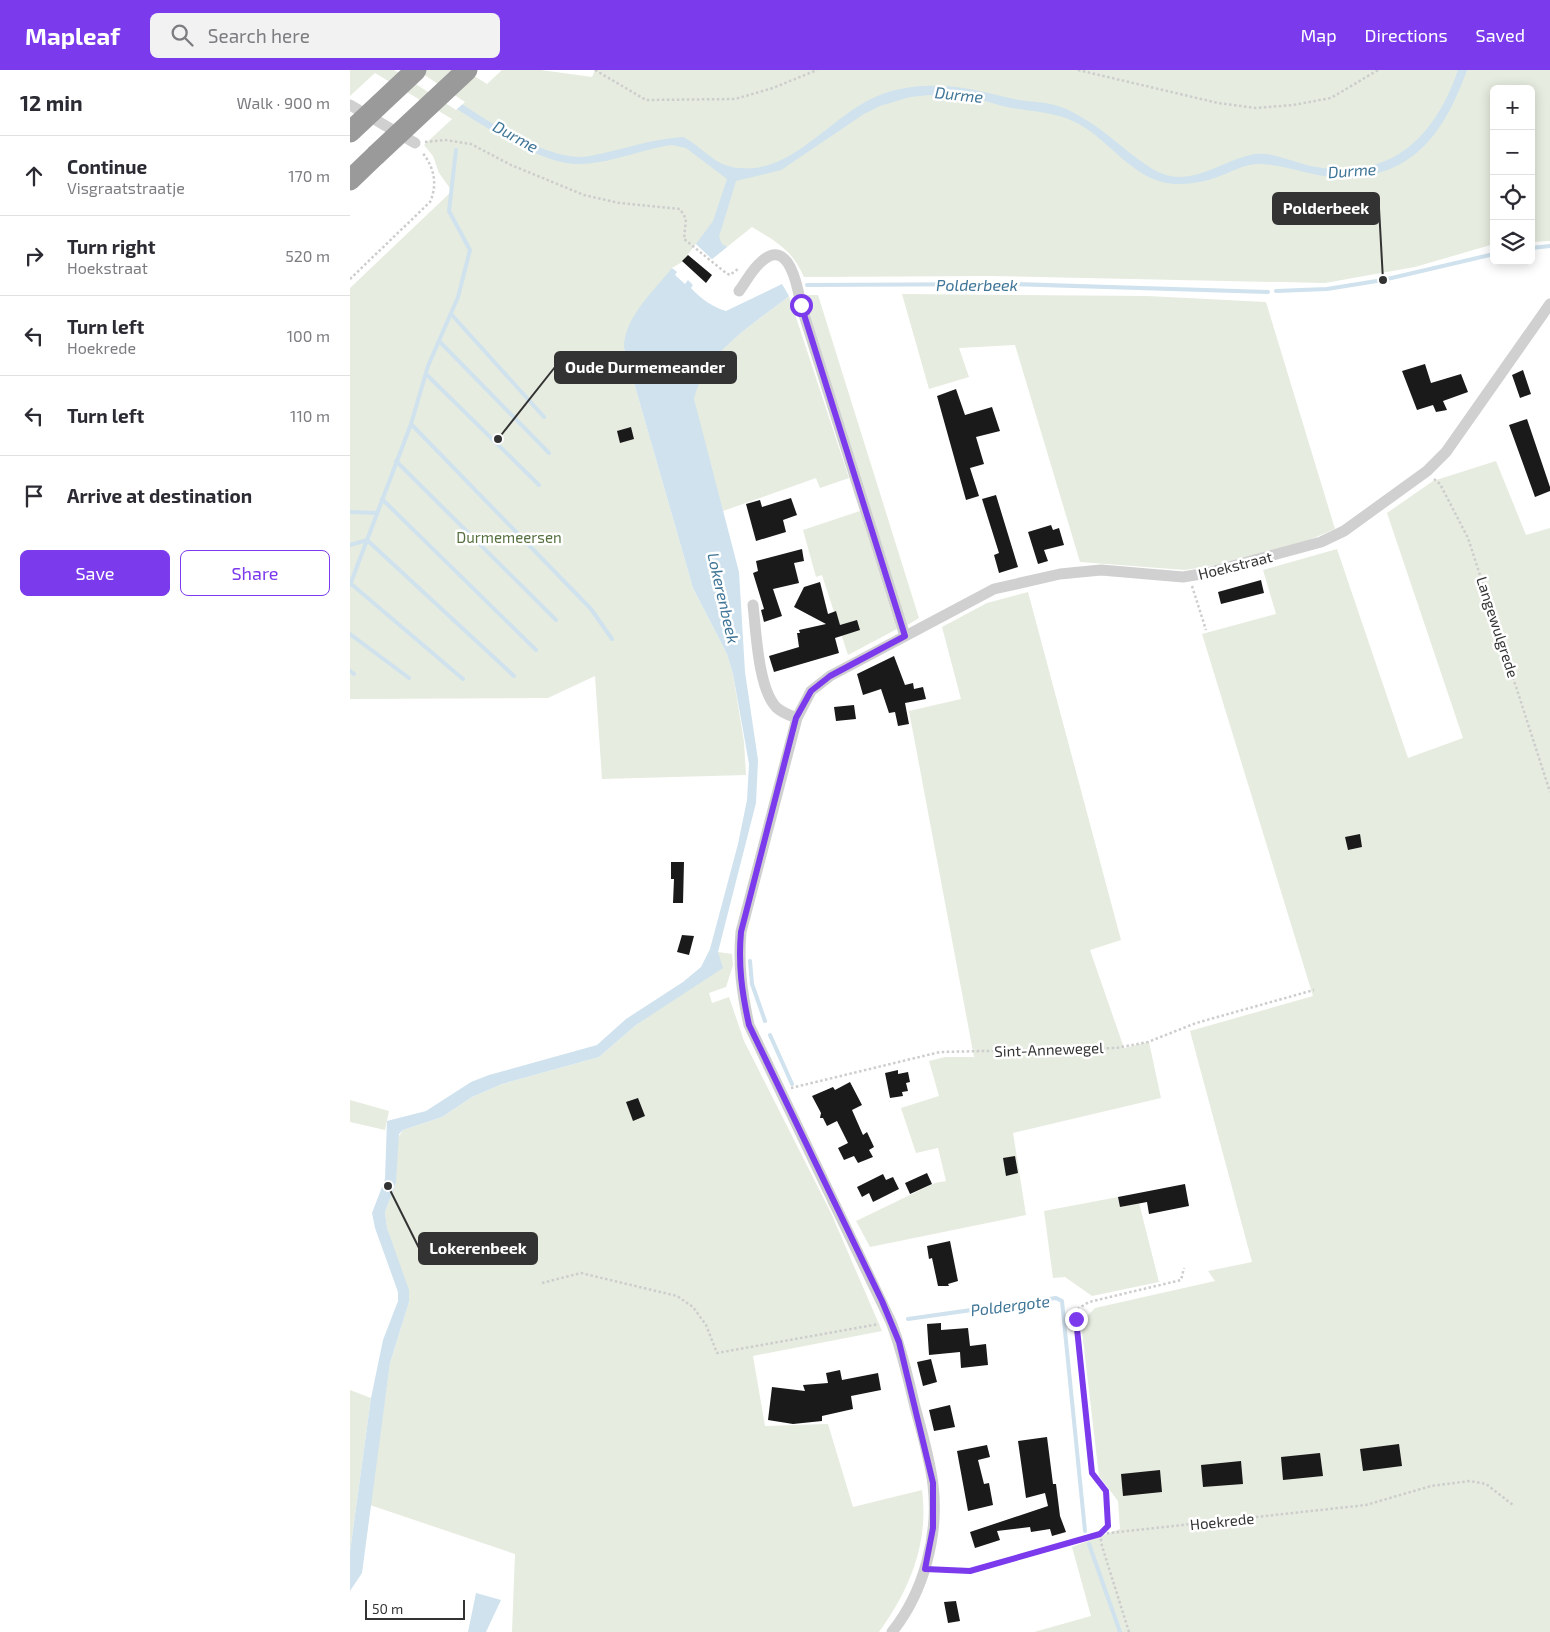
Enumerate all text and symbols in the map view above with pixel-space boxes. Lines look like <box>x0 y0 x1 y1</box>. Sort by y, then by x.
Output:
search box <box>150 13 500 58</box>
text: Mapleaf <box>25 21 120 50</box>
icon: search <box>168 21 196 49</box>
text: Search here <box>208 24 310 47</box>
text: Map <box>1300 24 1337 46</box>
text: Directions <box>1365 24 1448 46</box>
text: Saved <box>1476 24 1525 46</box>
water label: Durme <box>934 82 985 106</box>
map controls <box>1490 85 1535 265</box>
button: + <box>1490 85 1535 130</box>
text: 12 min <box>20 90 83 115</box>
text: Walk · 900 m <box>237 93 330 112</box>
water label: Durme <box>490 116 542 156</box>
button: − <box>1490 130 1535 175</box>
text: Continue <box>67 155 147 178</box>
water label: Durme <box>1327 159 1377 181</box>
icon: ahead <box>20 162 48 190</box>
text: 170 m <box>288 166 330 185</box>
button: locate <box>1490 175 1535 220</box>
text: Visgraatstraatje <box>67 178 185 197</box>
callout: Polderbeek <box>1273 193 1379 224</box>
text: Polderbeek <box>1283 198 1369 217</box>
button: layers <box>1490 220 1535 265</box>
text: Turn right <box>67 235 155 258</box>
icon: right <box>20 242 48 270</box>
text: 520 m <box>285 246 330 265</box>
text: Hoekstraat <box>67 258 148 277</box>
water label: Polderbeek <box>936 275 1018 294</box>
route start <box>790 294 813 317</box>
text: Turn left <box>67 315 144 338</box>
icon: left <box>20 322 48 350</box>
text: 100 m <box>287 326 330 345</box>
text: Hoekrede <box>67 338 136 357</box>
callout: Oude Durmemeander <box>555 352 736 383</box>
text: Oude Durmemeander <box>565 357 725 376</box>
icon: left <box>20 402 48 430</box>
text: Turn left <box>67 404 144 427</box>
text: 110 m <box>290 406 330 425</box>
icon: arrive <box>20 482 48 510</box>
text: Arrive at destination <box>67 484 252 507</box>
park label: Durmemeersen <box>456 528 562 546</box>
street label: Hoekstraat <box>1196 547 1274 583</box>
button: Save <box>20 550 170 596</box>
button: Share <box>180 550 330 596</box>
water label: Lokerenbeek <box>704 551 744 645</box>
street label: Langewulgrede <box>1473 574 1523 680</box>
street label: Sint-Annewegel <box>994 1038 1104 1060</box>
callout: Lokerenbeek <box>419 1233 537 1264</box>
text: Lokerenbeek <box>429 1238 527 1257</box>
water label: Poldergote <box>969 1291 1051 1319</box>
route end <box>1065 1308 1088 1331</box>
street label: Hoekrede <box>1189 1509 1255 1533</box>
scale bar <box>365 1597 465 1620</box>
text: 50 m <box>372 1600 403 1617</box>

